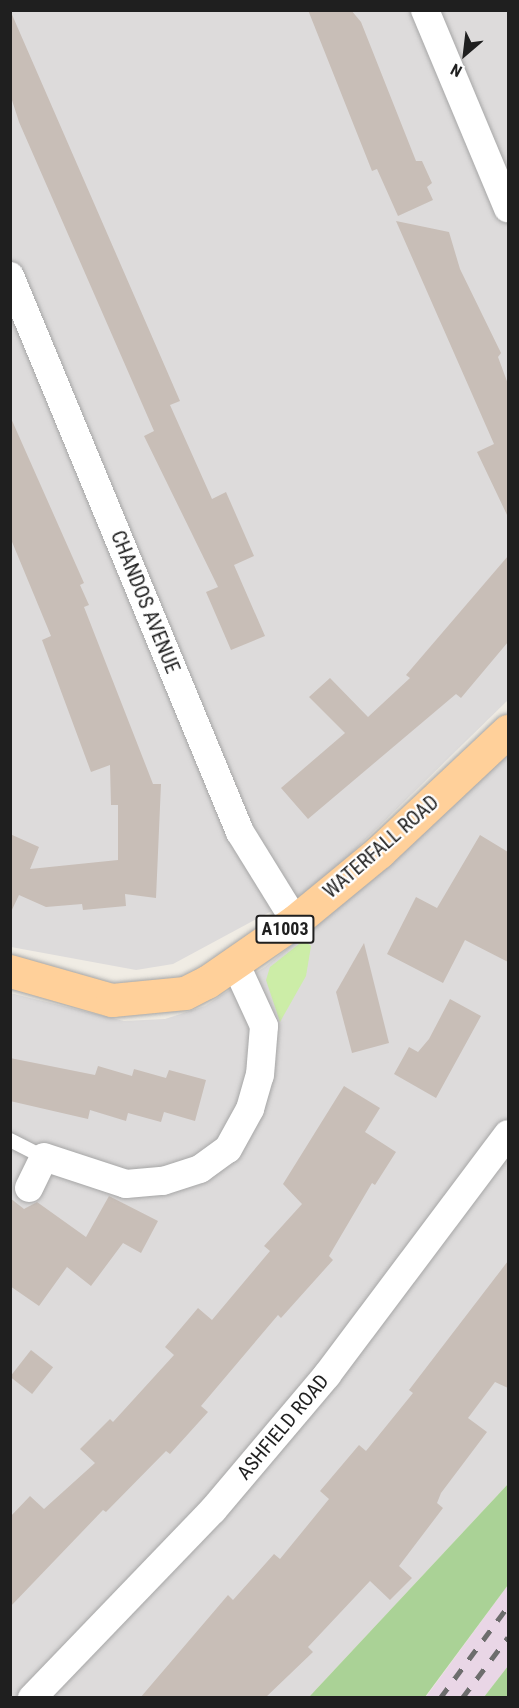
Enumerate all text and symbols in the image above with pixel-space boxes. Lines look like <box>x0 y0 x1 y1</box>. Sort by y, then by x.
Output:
north arrow <box>435 24 495 84</box>
text: N <box>448 60 465 81</box>
street label: CHANDOS AVENUE <box>105 527 185 677</box>
street label: WATERFALL ROAD <box>319 791 443 903</box>
road number: A1003 <box>255 914 315 944</box>
street label: ASHFIELD ROAD <box>232 1370 334 1484</box>

